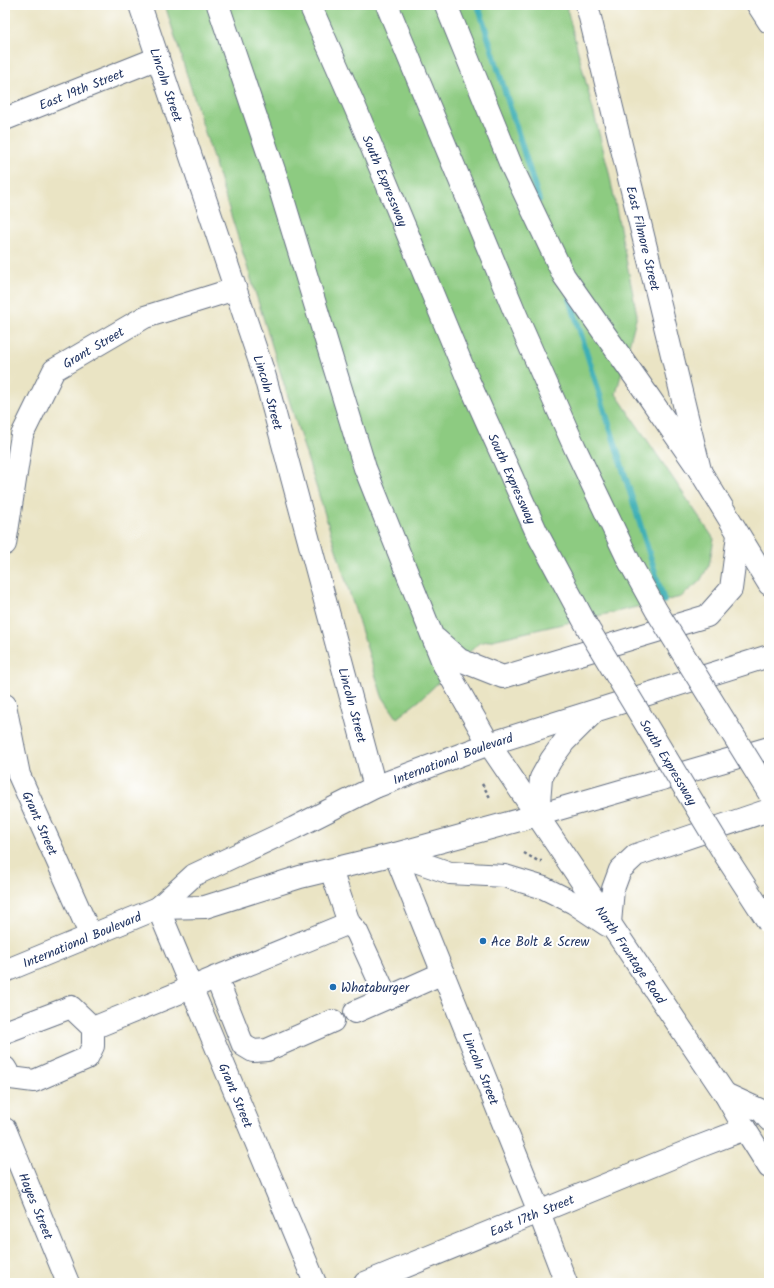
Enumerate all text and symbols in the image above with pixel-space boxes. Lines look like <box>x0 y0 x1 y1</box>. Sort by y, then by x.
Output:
street label: Lincoln Street <box>143 45 188 126</box>
street label: East 19th Street <box>36 63 128 116</box>
street label: South Expressway <box>356 132 413 231</box>
street label: East Filmore Street <box>619 184 665 294</box>
street label: Grant Street <box>59 322 130 375</box>
street label: Lincoln Street <box>246 352 288 433</box>
street label: South Expressway <box>481 430 541 529</box>
street label: Lincoln Street <box>331 665 372 746</box>
street label: South Expressway <box>633 715 702 811</box>
street label: International Boulevard <box>390 728 516 791</box>
street label: Grant Street <box>16 788 63 860</box>
street label: North Frontage Road <box>589 902 671 1009</box>
street label: International Boulevard <box>20 907 145 975</box>
place label: Ace Bolt & Screw <box>491 932 590 953</box>
marker: Ace Bolt & Screw <box>478 936 488 946</box>
place label: Whataburger <box>341 978 410 999</box>
marker: Whataburger <box>328 982 338 992</box>
street label: Lincoln Street <box>456 1029 504 1109</box>
street label: Grant Street <box>212 1060 258 1132</box>
street label: Hayes Street <box>12 1170 58 1244</box>
street label: East 17th Street <box>487 1189 579 1243</box>

